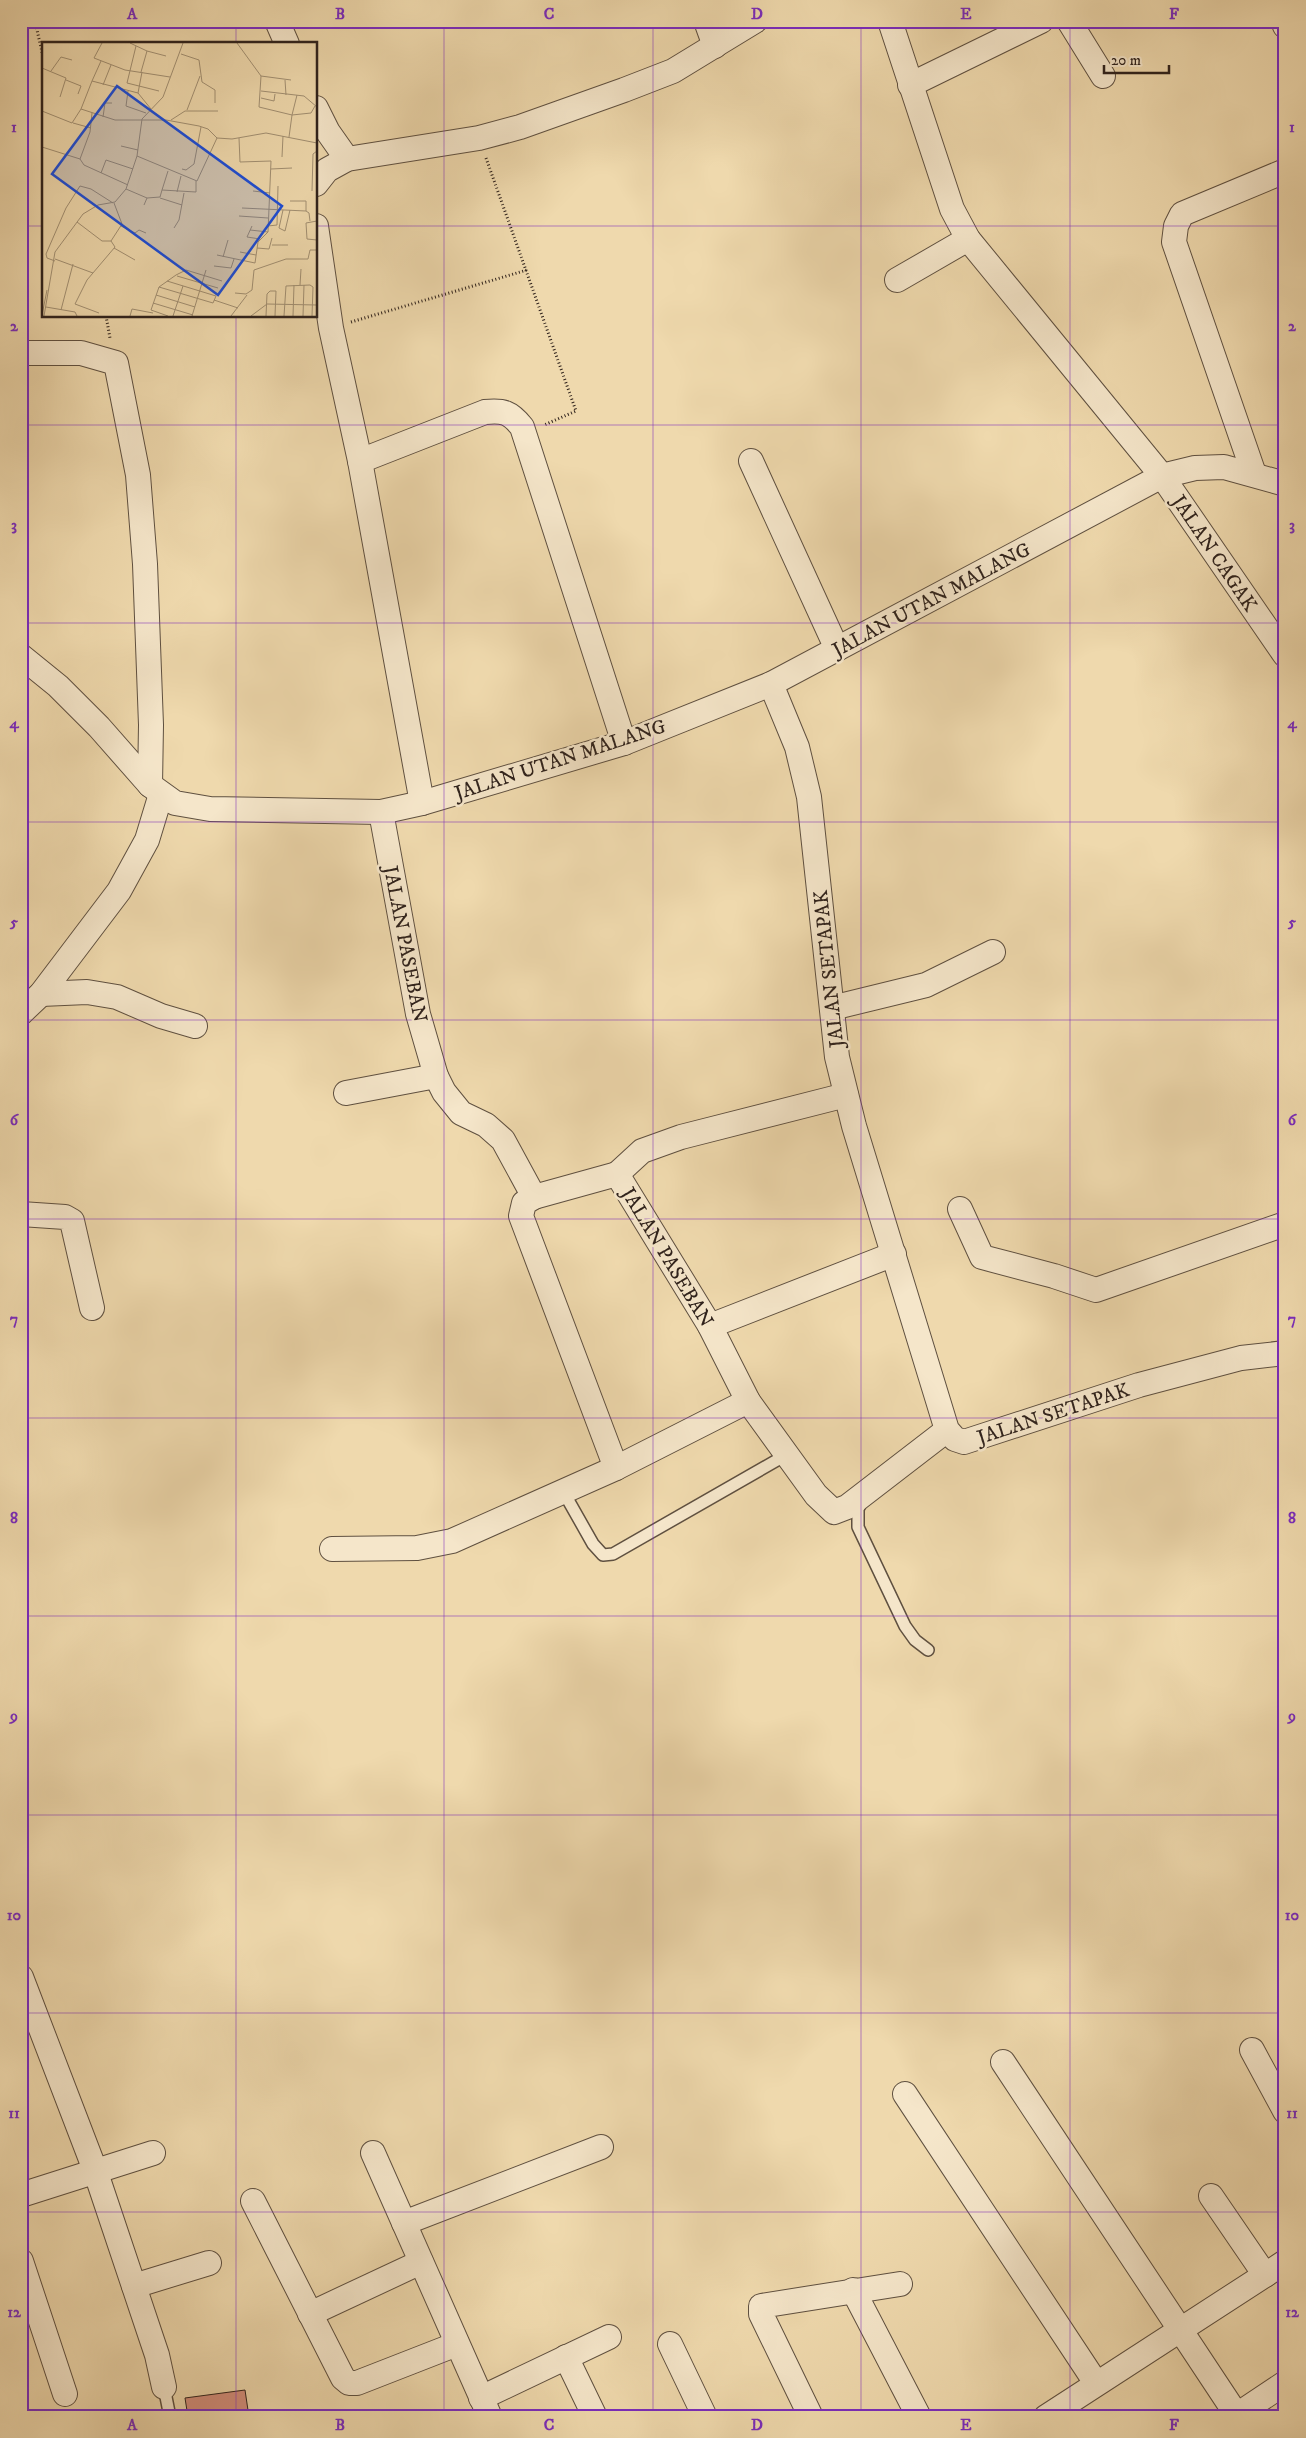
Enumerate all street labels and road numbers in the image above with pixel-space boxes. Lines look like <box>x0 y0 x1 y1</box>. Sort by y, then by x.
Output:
street label: JALAN CAGAK <box>1164 489 1262 617</box>
street label: JALAN UTAN MALANG <box>827 537 1035 664</box>
street label: JALAN UTAN MALANG <box>450 714 669 807</box>
street label: JALAN PASEBAN <box>377 862 432 1025</box>
street label: JALAN SETAPAK <box>809 889 850 1051</box>
street label: JALAN PASEBAN <box>614 1182 718 1332</box>
street label: JALAN SETAPAK <box>972 1378 1133 1451</box>

